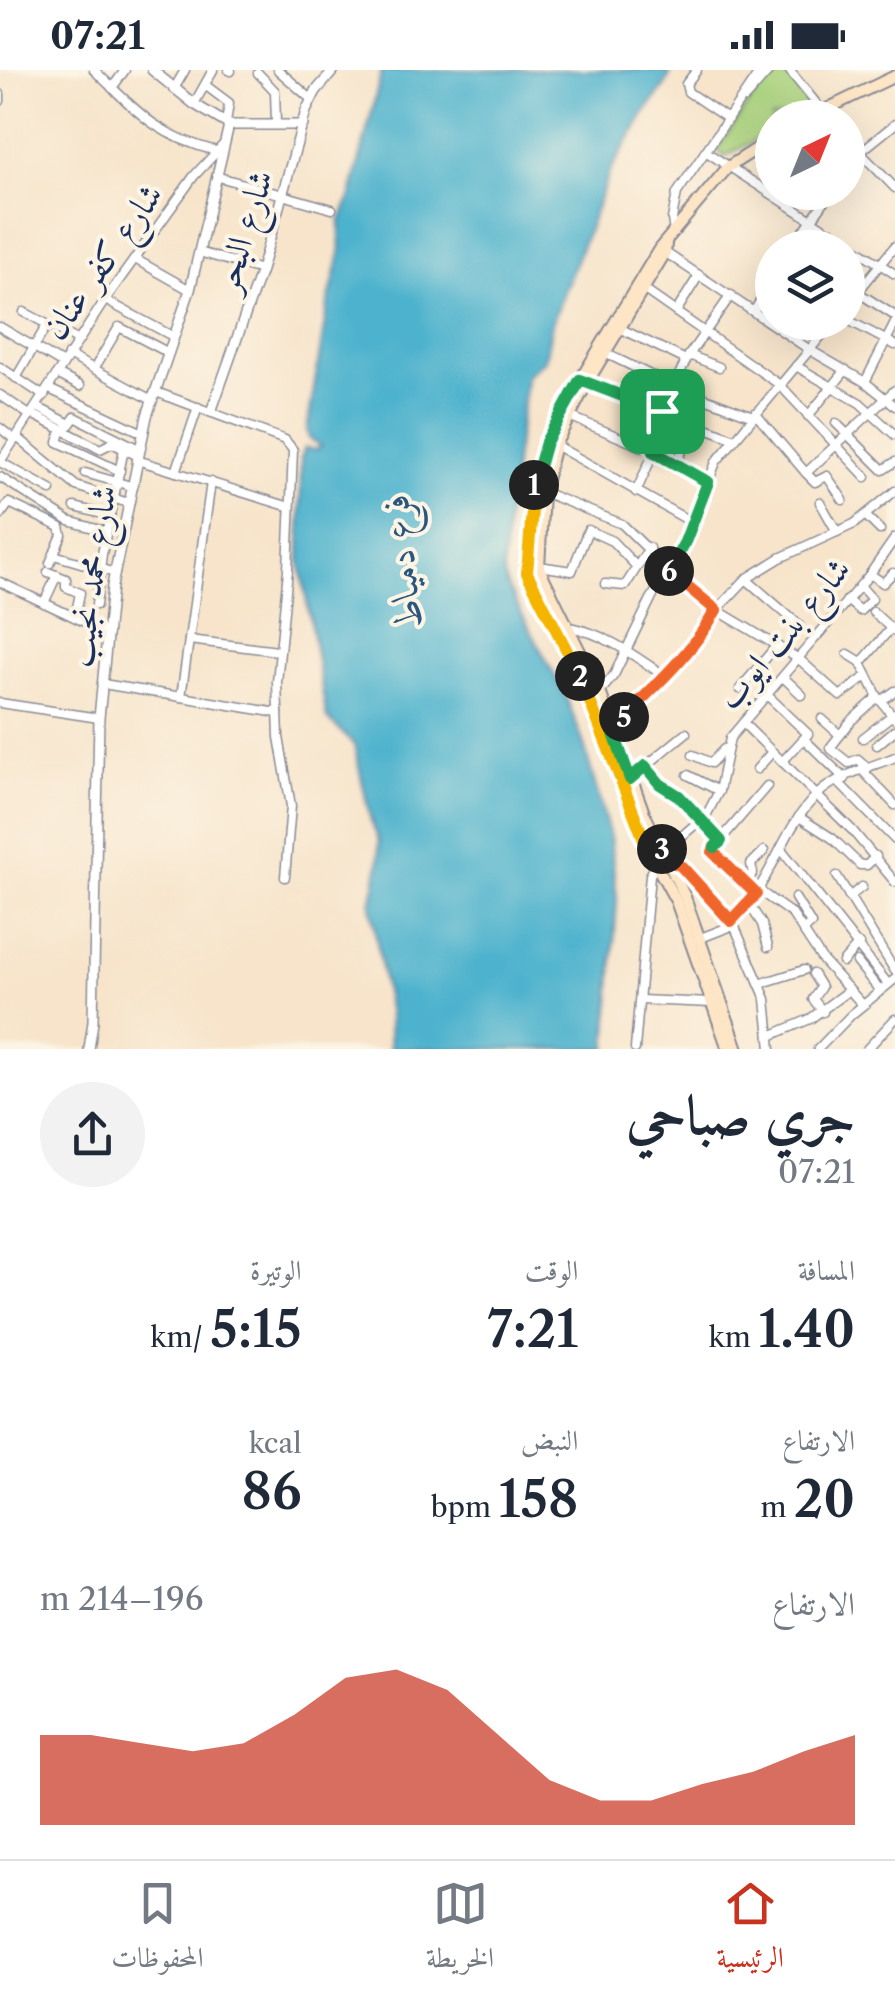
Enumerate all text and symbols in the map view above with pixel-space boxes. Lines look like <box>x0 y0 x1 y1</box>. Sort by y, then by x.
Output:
text: 07:21 <box>50 12 145 59</box>
north arrow <box>755 100 865 210</box>
map controls <box>755 100 865 340</box>
street label: شارع البحر <box>203 165 290 303</box>
street label: شارع كفر عنان <box>32 175 178 352</box>
button: layers <box>755 230 865 340</box>
pin <box>620 369 705 454</box>
icon: arrive <box>635 384 690 439</box>
pin: 1 <box>509 460 559 510</box>
text: 1 <box>528 468 540 502</box>
street label: شارع محمد نجيب <box>57 482 133 671</box>
water label: فرع دمياط <box>371 490 439 631</box>
pin: 6 <box>644 546 694 596</box>
street label: شارع بنت ايوب <box>707 548 865 723</box>
text: 6 <box>661 554 677 588</box>
pin: 2 <box>555 651 605 701</box>
text: 2 <box>572 659 588 693</box>
pin: 5 <box>599 692 649 742</box>
text: 5 <box>616 700 632 734</box>
pin: 3 <box>637 824 687 874</box>
text: 3 <box>654 832 670 866</box>
text: جري صباحي <box>626 1081 855 1148</box>
button: share <box>40 1082 145 1187</box>
text: 07:21 <box>778 1152 855 1191</box>
text: الوتيرة <box>250 1253 302 1287</box>
text: الوقت <box>525 1253 578 1287</box>
text: المسافة <box>798 1253 855 1287</box>
text: 5:15 <box>210 1298 302 1360</box>
text: 7:21 <box>487 1298 578 1360</box>
text: 1.40 <box>758 1298 855 1360</box>
text: /km <box>150 1320 210 1354</box>
text: km <box>708 1320 758 1354</box>
text: النبض <box>521 1423 578 1457</box>
text: الارتفاع <box>782 1423 855 1457</box>
text: kcal <box>249 1426 302 1460</box>
text: 86 <box>242 1460 302 1522</box>
text: 158 <box>498 1468 578 1530</box>
text: 20 <box>794 1468 855 1530</box>
text: bpm <box>431 1490 498 1524</box>
text: m <box>760 1490 794 1524</box>
text: 196–214 m <box>40 1579 203 1618</box>
text: الارتفاع <box>772 1584 855 1623</box>
tab: المحفوظات <box>111 1876 204 1985</box>
tab: الخريطة <box>426 1876 494 1985</box>
tab: الرئيسية <box>717 1876 784 1985</box>

